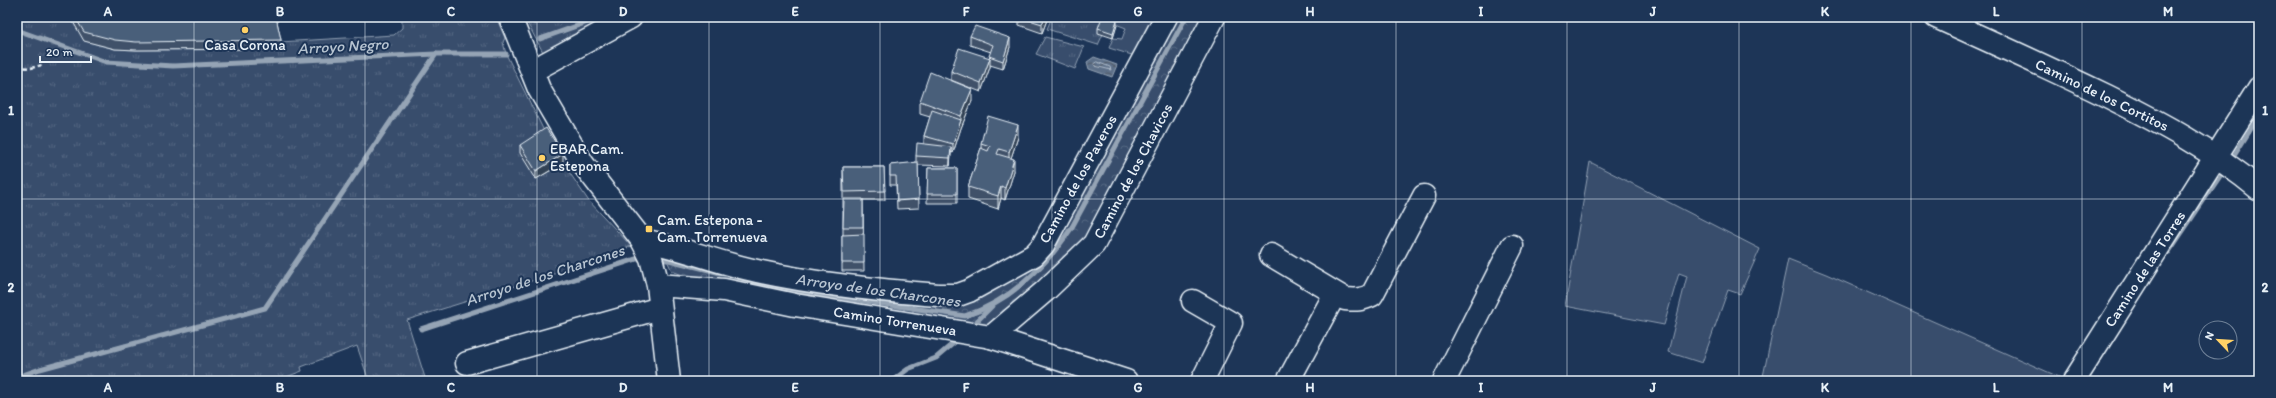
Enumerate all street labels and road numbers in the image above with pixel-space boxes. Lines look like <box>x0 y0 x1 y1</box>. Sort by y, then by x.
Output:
street label: Camino de los Cortitos <box>2032 55 2172 135</box>
street label: Camino de los Chavicos <box>1090 100 1176 242</box>
street label: Camino de los Paveros <box>1035 111 1121 246</box>
street label: Camino de las Torres <box>2101 207 2190 331</box>
street label: Camino Torrenueva <box>832 302 958 340</box>

